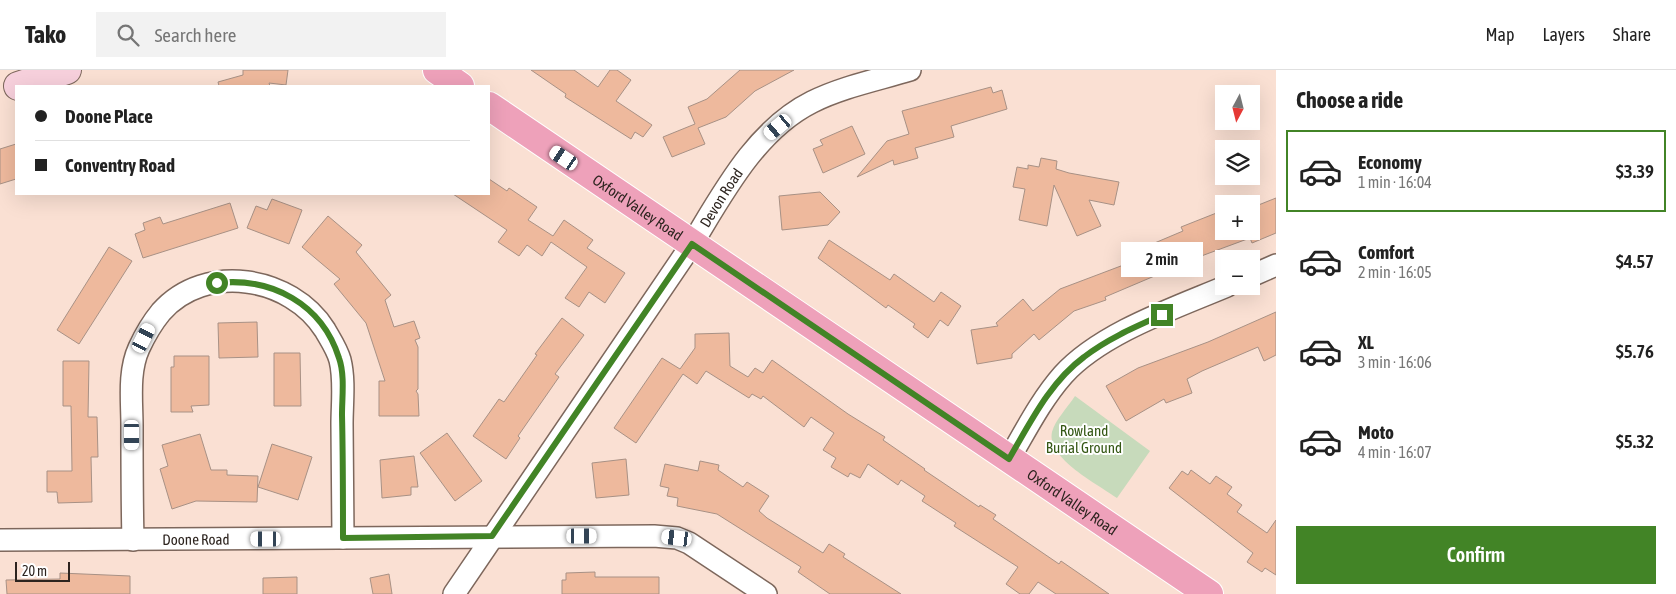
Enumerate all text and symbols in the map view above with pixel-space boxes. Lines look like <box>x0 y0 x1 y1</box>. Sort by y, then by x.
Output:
search box <box>96 12 446 57</box>
text: Tako <box>25 21 66 48</box>
icon: search <box>114 21 142 49</box>
text: Search here <box>154 24 236 46</box>
text: Map <box>1485 24 1514 45</box>
text: Layers <box>1542 24 1585 45</box>
text: Share <box>1613 24 1651 45</box>
north arrow <box>1215 85 1260 130</box>
map controls <box>1215 85 1260 295</box>
text: Choose a ride <box>1296 87 1403 113</box>
text: Doone Place <box>65 105 153 127</box>
car <box>761 112 794 142</box>
button: layers <box>1215 140 1260 185</box>
car <box>547 143 580 173</box>
icon: car <box>1298 149 1343 194</box>
text: Economy <box>1358 151 1422 173</box>
text: Conventry Road <box>65 154 175 176</box>
text: $3.39 <box>1616 160 1654 182</box>
street label: Devon Road <box>696 165 746 230</box>
street label: Oxford Valley Road <box>590 171 686 243</box>
text: 1 min · 16:04 <box>1358 173 1432 191</box>
button: + <box>1215 195 1260 240</box>
icon: car <box>1298 239 1343 284</box>
text: Comfort <box>1358 241 1414 263</box>
callout: 2 min <box>1121 242 1203 278</box>
text: 2 min <box>1146 250 1178 268</box>
button: − <box>1215 250 1260 295</box>
text: $4.57 <box>1616 250 1654 272</box>
text: 2 min · 16:05 <box>1358 263 1432 281</box>
route start <box>206 272 228 294</box>
route end <box>1151 304 1173 326</box>
car <box>130 321 157 355</box>
icon: car <box>1298 329 1343 374</box>
text: XL <box>1358 331 1374 353</box>
text: $5.76 <box>1616 340 1654 362</box>
text: 3 min · 16:06 <box>1358 353 1432 371</box>
icon: car <box>1298 419 1343 464</box>
car <box>124 420 139 450</box>
text: Moto <box>1358 421 1394 443</box>
park label: Rowland Burial Ground <box>1046 422 1122 456</box>
text: $5.32 <box>1616 430 1654 452</box>
text: 4 min · 16:07 <box>1358 443 1432 461</box>
street label: Oxford Valley Road <box>1024 465 1121 538</box>
button: Confirm <box>1296 526 1656 584</box>
car <box>567 529 597 544</box>
car <box>661 529 692 547</box>
street label: Doone Road <box>162 530 230 548</box>
car <box>251 532 281 547</box>
scale bar <box>15 559 70 582</box>
text: 20 m <box>22 563 47 579</box>

